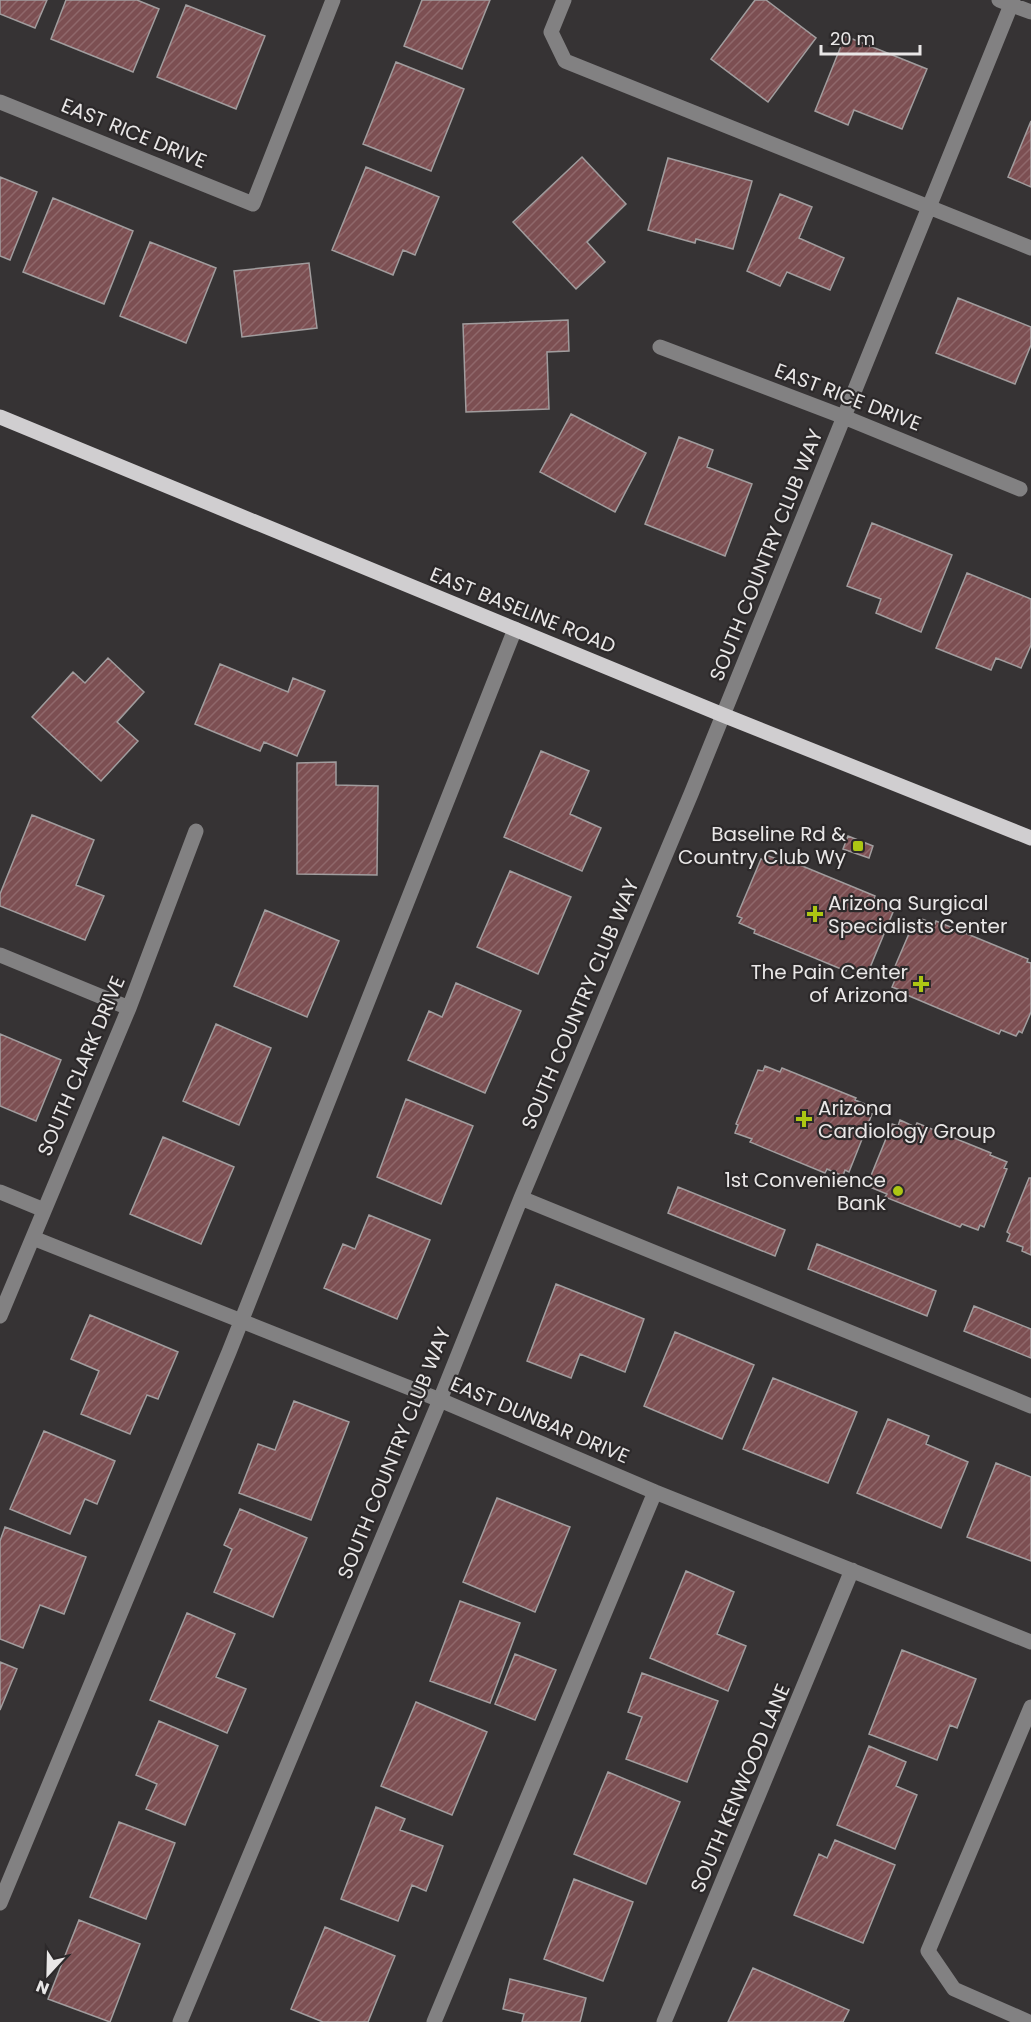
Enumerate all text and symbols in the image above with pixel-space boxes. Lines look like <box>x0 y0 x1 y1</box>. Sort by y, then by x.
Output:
scale bar <box>821 18 920 56</box>
text: 20 m <box>830 26 875 51</box>
street label: EAST RICE DRIVE <box>57 91 211 175</box>
street label: EAST RICE DRIVE <box>771 356 925 438</box>
street label: SOUTH COUNTRY CLUB WAY <box>703 425 830 685</box>
street label: EAST BASELINE ROAD <box>426 560 620 660</box>
place label: Baseline Rd & Country Club Wy <box>678 820 846 871</box>
marker: Baseline Rd & Country Club Wy <box>851 839 865 853</box>
street label: SOUTH COUNTRY CLUB WAY <box>514 874 646 1134</box>
place label: Arizona Surgical Specialists Center <box>828 889 1007 940</box>
marker: Arizona Surgical Specialists Center <box>806 905 824 923</box>
place label: The Pain Center of Arizona <box>751 958 908 1009</box>
street label: SOUTH CLARK DRIVE <box>30 972 132 1160</box>
marker: The Pain Center of Arizona <box>912 975 930 993</box>
place label: Arizona Cardiology Group <box>818 1094 996 1145</box>
marker: Arizona Cardiology Group <box>795 1110 813 1128</box>
place label: 1st Convenience Bank <box>724 1166 887 1217</box>
marker: 1st Convenience Bank <box>891 1184 905 1198</box>
street label: SOUTH COUNTRY CLUB WAY <box>331 1323 458 1583</box>
street label: EAST DUNBAR DRIVE <box>446 1370 634 1470</box>
street label: SOUTH KENWOOD LANE <box>683 1679 797 1897</box>
north arrow <box>18 1944 78 2004</box>
text: N <box>33 1975 52 2000</box>

